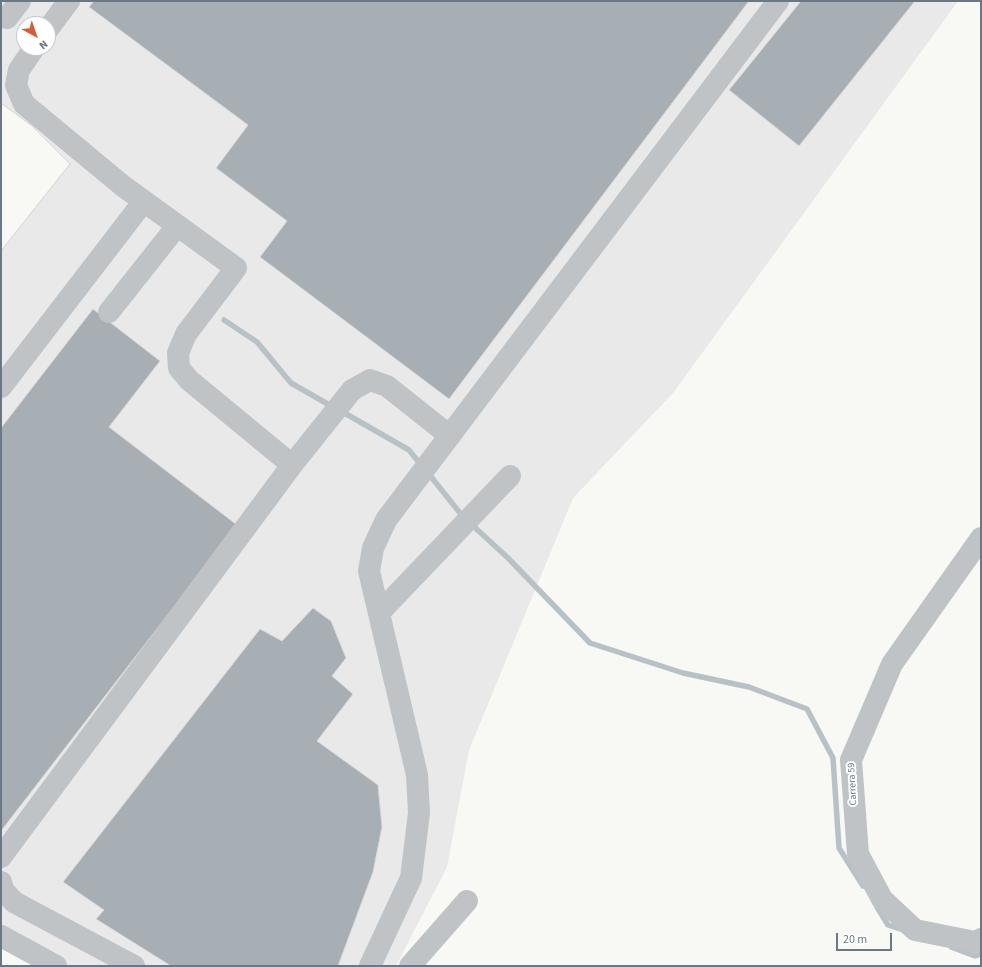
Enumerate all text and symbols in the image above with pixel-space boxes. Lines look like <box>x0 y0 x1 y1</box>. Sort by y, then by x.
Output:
north arrow <box>16 16 56 56</box>
text: N <box>36 37 51 53</box>
street label: Carrera 59 <box>846 762 860 806</box>
scale bar <box>838 925 894 951</box>
text: 20 m <box>843 931 867 948</box>

